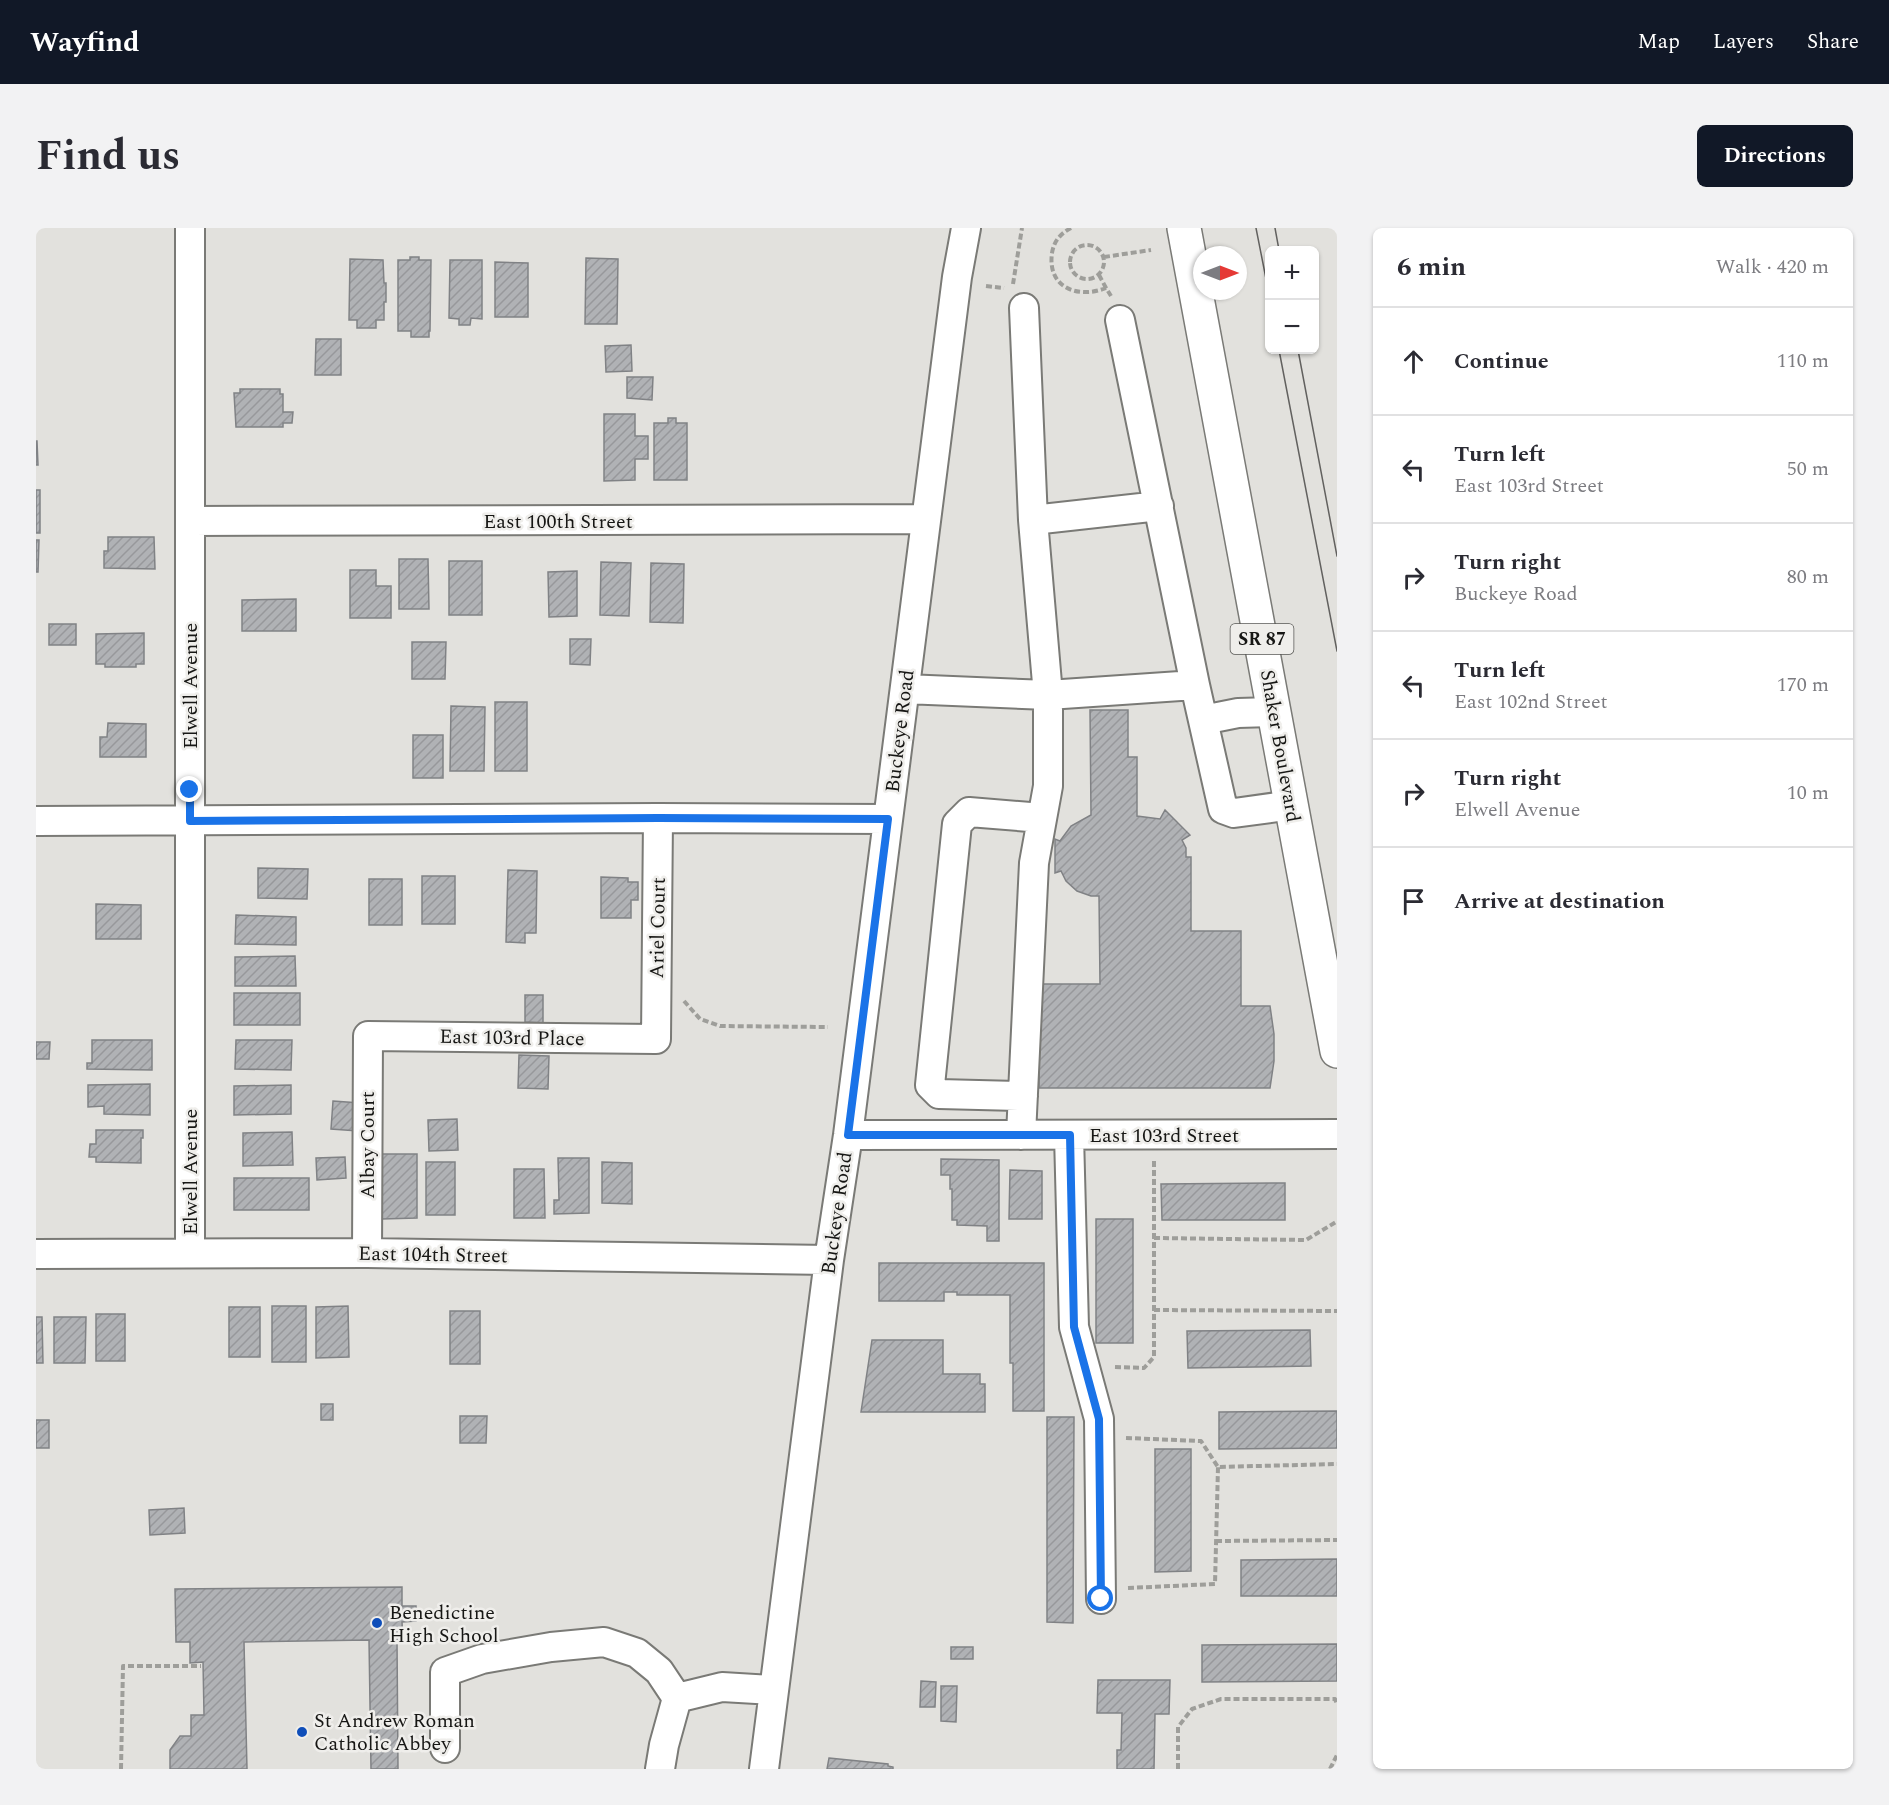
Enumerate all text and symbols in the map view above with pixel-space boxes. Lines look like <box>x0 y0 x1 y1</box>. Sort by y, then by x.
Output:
text: Wayfind <box>30 21 139 64</box>
text: Map <box>1638 26 1680 58</box>
text: Layers <box>1713 26 1774 58</box>
text: Share <box>1807 26 1859 58</box>
text: Find us <box>36 125 180 188</box>
button: Directions <box>1697 125 1853 187</box>
north arrow <box>1193 246 1247 300</box>
map controls <box>1265 246 1319 354</box>
button: + <box>1265 246 1319 300</box>
text: 6 min <box>1397 247 1466 287</box>
text: Walk · 420 m <box>1716 252 1829 282</box>
button: − <box>1265 300 1319 354</box>
icon: ahead <box>1397 345 1430 378</box>
text: Continue <box>1454 345 1549 378</box>
text: 110 m <box>1777 346 1829 376</box>
text: Turn left <box>1454 438 1546 471</box>
icon: left <box>1397 453 1430 486</box>
text: 50 m <box>1787 454 1829 484</box>
text: East 103rd Street <box>1454 471 1604 501</box>
street label: East 100th Street <box>483 507 633 537</box>
text: Turn right <box>1454 546 1561 579</box>
icon: right <box>1397 561 1430 594</box>
text: 80 m <box>1787 562 1829 592</box>
text: Buckeye Road <box>1454 579 1578 609</box>
street label: Elwell Avenue <box>176 623 206 749</box>
road number: SR 87 <box>1230 624 1294 654</box>
text: Turn left <box>1454 654 1546 687</box>
street label: Shaker Boulevard <box>1252 667 1308 825</box>
street label: Buckeye Road <box>878 668 922 794</box>
icon: left <box>1397 669 1430 702</box>
text: 170 m <box>1777 670 1829 700</box>
text: East 102nd Street <box>1454 687 1608 717</box>
text: Turn right <box>1454 762 1561 795</box>
route end <box>176 776 202 802</box>
icon: right <box>1397 777 1430 810</box>
text: 10 m <box>1787 778 1829 808</box>
text: Elwell Avenue <box>1454 795 1580 825</box>
street label: Ariel Court <box>642 877 674 979</box>
icon: arrive <box>1397 885 1430 918</box>
text: Arrive at destination <box>1454 885 1665 918</box>
street label: East 103rd Place <box>439 1022 585 1054</box>
street label: Albay Court <box>353 1091 383 1199</box>
street label: Elwell Avenue <box>176 1109 206 1235</box>
street label: East 103rd Street <box>1089 1121 1239 1151</box>
street label: Buckeye Road <box>814 1150 860 1277</box>
street label: East 104th Street <box>358 1239 508 1271</box>
route start <box>1087 1585 1113 1611</box>
place label: Benedictine High School <box>389 1598 499 1651</box>
marker: Benedictine High School <box>370 1616 384 1630</box>
place label: St Andrew Roman Catholic Abbey <box>314 1706 475 1759</box>
marker: St Andrew Roman Catholic Abbey <box>295 1725 309 1739</box>

